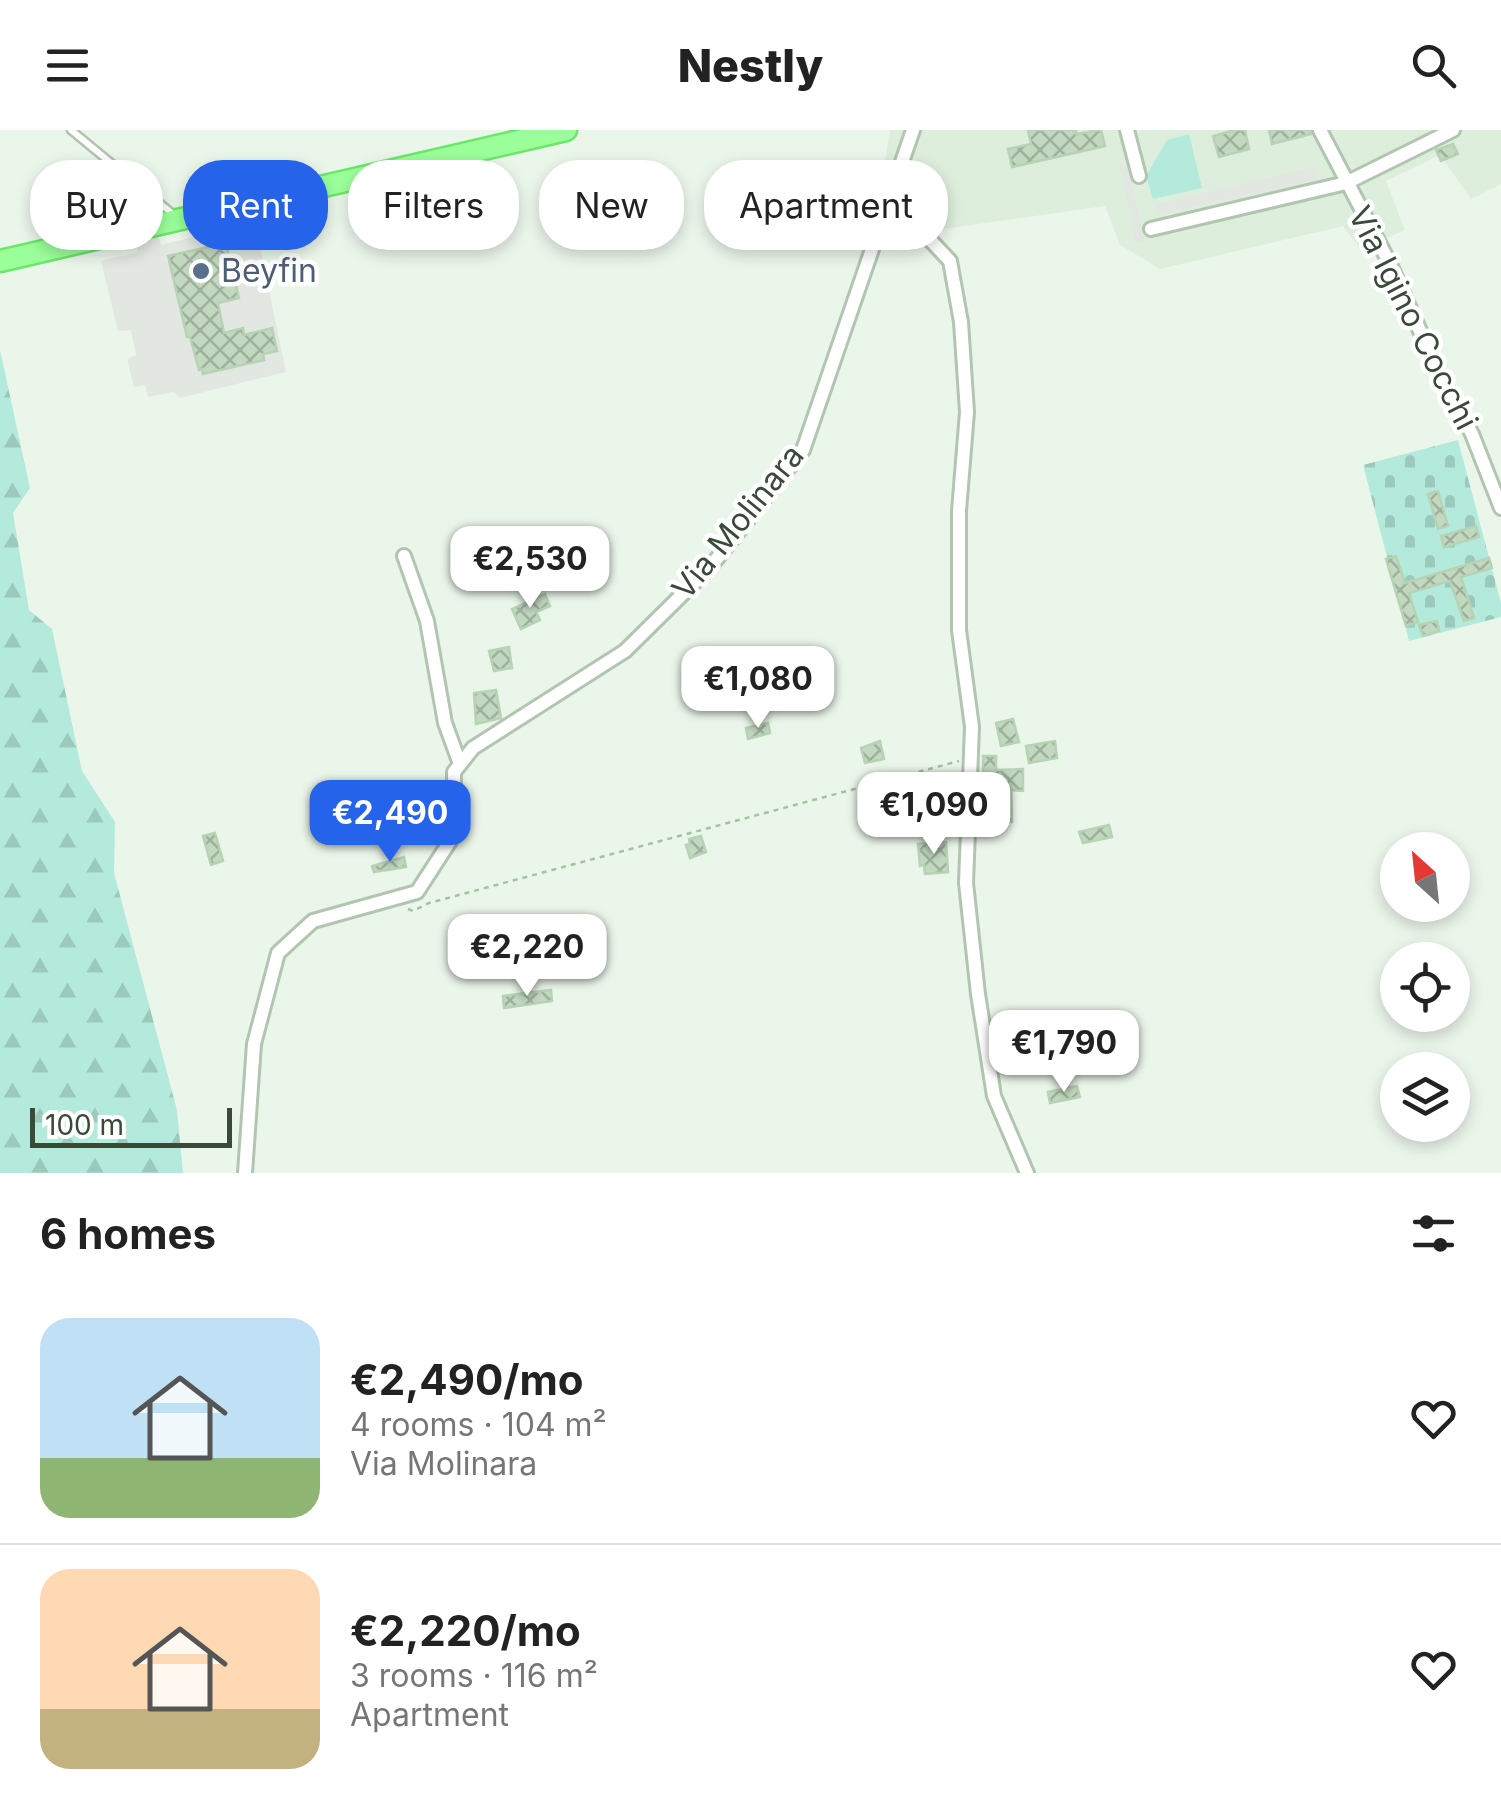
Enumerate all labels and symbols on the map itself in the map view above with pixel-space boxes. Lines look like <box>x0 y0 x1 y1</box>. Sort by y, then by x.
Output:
street label: Via Igino Cocchi <box>1340 199 1487 436</box>
place label: Beyfin <box>221 251 317 290</box>
marker: Beyfin <box>190 260 212 282</box>
street label: Via Molinara <box>664 437 812 607</box>
pin: €2,530 <box>449 526 611 611</box>
pin: €1,080 <box>677 646 839 731</box>
pin: €1,090 <box>853 772 1015 857</box>
pin: €2,490 <box>309 780 471 865</box>
north arrow <box>1380 832 1470 922</box>
pin: €2,220 <box>446 914 608 999</box>
pin: €1,790 <box>983 1010 1145 1095</box>
scale bar <box>30 1103 232 1148</box>

